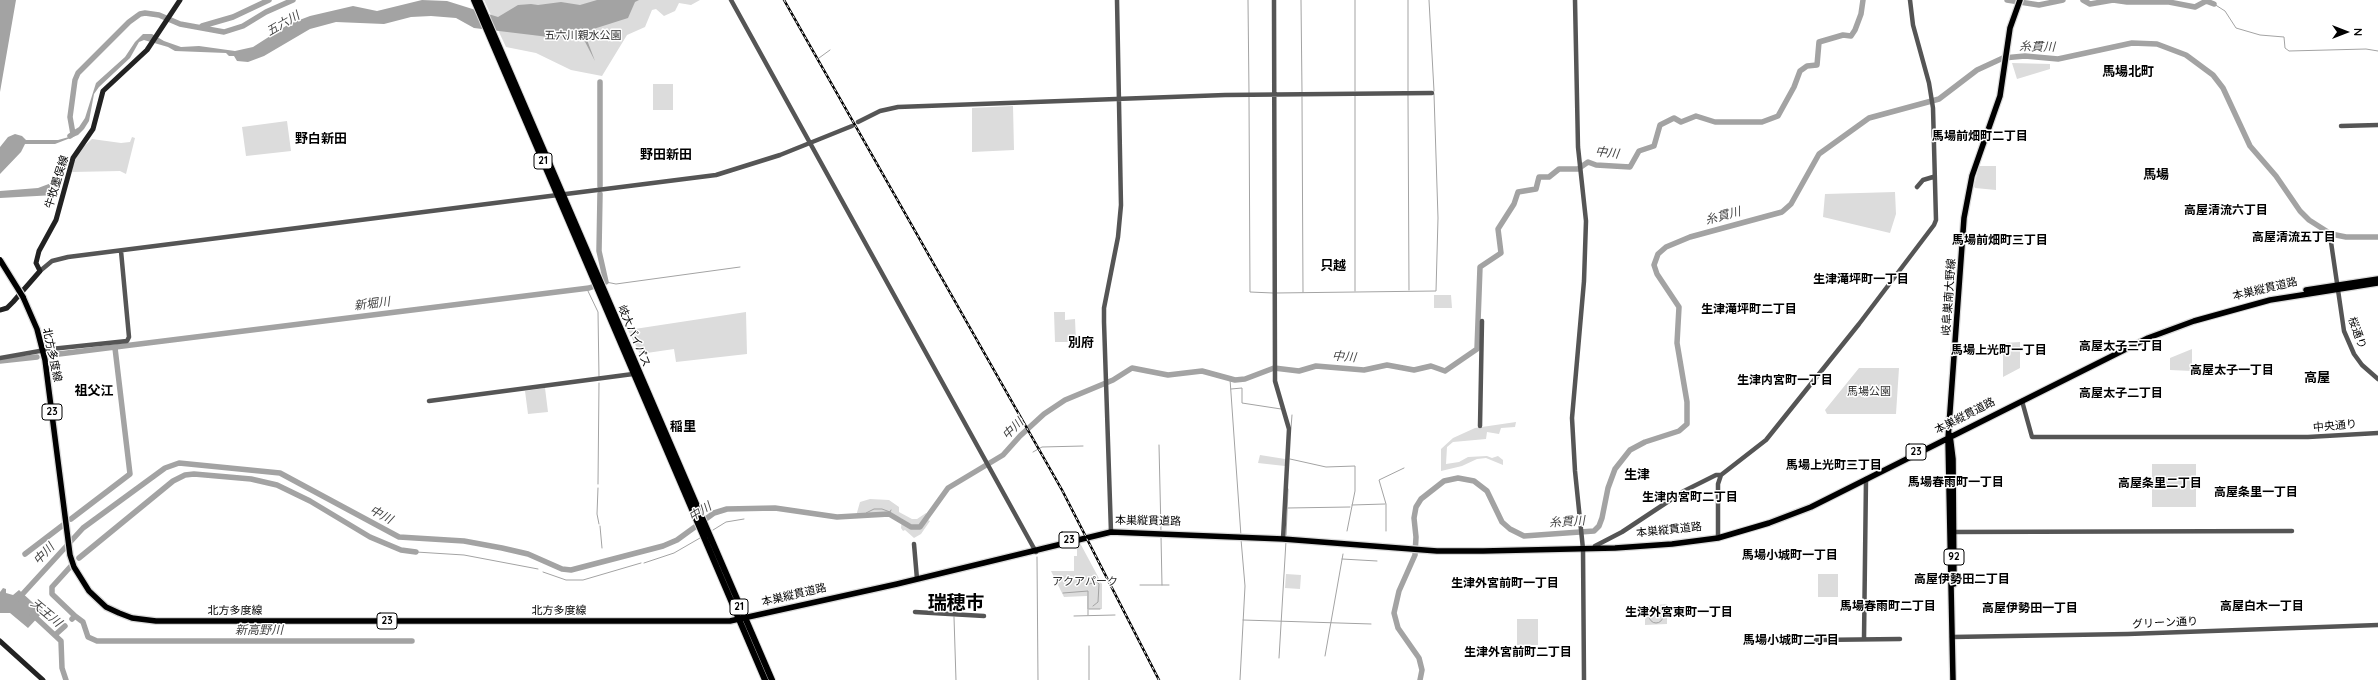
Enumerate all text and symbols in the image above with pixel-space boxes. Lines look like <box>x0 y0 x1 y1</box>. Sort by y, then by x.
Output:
water label: 五六川 <box>264 9 302 39</box>
north arrow <box>2326 12 2366 52</box>
text: N <box>2351 28 2365 36</box>
park label: 五六川親水公園 <box>545 29 621 43</box>
water label: 糸貫川 <box>2019 39 2055 55</box>
district label: 馬場北町 <box>2102 64 2154 80</box>
district label: 馬場前畑町二丁目 <box>1932 129 2028 143</box>
district label: 野白新田 <box>295 131 347 147</box>
water label: 中川 <box>1594 144 1620 162</box>
district label: 野田新田 <box>640 147 692 163</box>
road number: 21 <box>534 153 552 169</box>
street label: 牛牧墨俣線 <box>43 154 71 210</box>
district label: 馬場 <box>2143 167 2169 183</box>
district label: 高屋清流六丁目 <box>2184 203 2268 217</box>
water label: 糸貫川 <box>1704 204 1742 228</box>
district label: 高屋清流五丁目 <box>2252 230 2336 244</box>
district label: 馬場前畑町三丁目 <box>1952 233 2048 247</box>
district label: 只越 <box>1320 258 1346 274</box>
street label: 岐阜巣南大野線 <box>1940 258 1958 336</box>
district label: 生津滝坪町一丁目 <box>1813 272 1909 286</box>
street label: 本巣縦貫道路 <box>2231 275 2299 303</box>
water label: 新堀川 <box>353 295 391 313</box>
district label: 生津滝坪町二丁目 <box>1701 302 1797 316</box>
street label: 岐大バイパス <box>615 303 653 369</box>
street label: 桜通り <box>2345 315 2369 351</box>
street label: 北方多度線 <box>40 327 64 383</box>
district label: 別府 <box>1068 335 1094 351</box>
district label: 高屋太子三丁目 <box>2079 339 2163 353</box>
district label: 馬場上光町一丁目 <box>1951 343 2047 357</box>
water label: 中川 <box>1331 349 1357 365</box>
district label: 高屋太子一丁目 <box>2190 363 2274 377</box>
district label: 高屋 <box>2304 370 2330 386</box>
district label: 生津内宮町一丁目 <box>1737 373 1833 387</box>
district label: 祖父江 <box>75 383 113 399</box>
park label: 馬場公園 <box>1847 385 1891 399</box>
district label: 高屋太子二丁目 <box>2079 386 2163 400</box>
street label: 本巣縦貫道路 <box>1933 395 1997 437</box>
road number: 23 <box>42 404 62 420</box>
water label: 中川 <box>999 415 1027 443</box>
street label: 中央通り <box>2313 418 2357 434</box>
district label: 稲里 <box>670 419 696 435</box>
road number: 23 <box>1906 444 1926 460</box>
district label: 馬場上光町三丁目 <box>1786 458 1882 472</box>
district label: 生津 <box>1624 467 1650 483</box>
district label: 馬場春雨町一丁目 <box>1908 475 2004 489</box>
district label: 高屋条里二丁目 <box>2118 476 2202 490</box>
district label: 高屋条里一丁目 <box>2214 485 2298 499</box>
district label: 生津内宮町二丁目 <box>1642 490 1738 504</box>
water label: 中川 <box>686 500 714 524</box>
water label: 中川 <box>367 503 395 527</box>
street label: 本巣縦貫道路 <box>1115 514 1181 528</box>
water label: 糸貫川 <box>1549 514 1585 530</box>
street label: 本巣縦貫道路 <box>1635 520 1703 540</box>
road number: 23 <box>1059 532 1079 548</box>
water label: 中川 <box>30 540 58 568</box>
district label: 馬場小城町一丁目 <box>1742 548 1838 562</box>
road number: 92 <box>1944 549 1964 565</box>
district label: 高屋伊勢田二丁目 <box>1914 572 2010 586</box>
park label: アクアパーク <box>1052 575 1118 589</box>
district label: 生津外宮前町一丁目 <box>1451 576 1559 590</box>
street label: 本巣縦貫道路 <box>760 581 828 609</box>
district label: 瑞穂市 <box>928 592 984 614</box>
water label: 天王川 <box>28 596 64 630</box>
road number: 21 <box>730 599 748 615</box>
district label: 馬場春雨町二丁目 <box>1840 599 1936 613</box>
district label: 高屋白木一丁目 <box>2220 599 2304 613</box>
district label: 高屋伊勢田一丁目 <box>1982 601 2078 615</box>
street label: 北方多度線 <box>208 604 262 618</box>
street label: 北方多度線 <box>532 604 586 618</box>
district label: 生津外宮東町一丁目 <box>1625 605 1733 619</box>
road number: 23 <box>377 613 397 629</box>
street label: グリーン通り <box>2132 615 2198 631</box>
water label: 新高野川 <box>235 623 283 637</box>
district label: 馬場小城町二丁目 <box>1743 633 1839 647</box>
district label: 生津外宮前町二丁目 <box>1464 645 1572 659</box>

